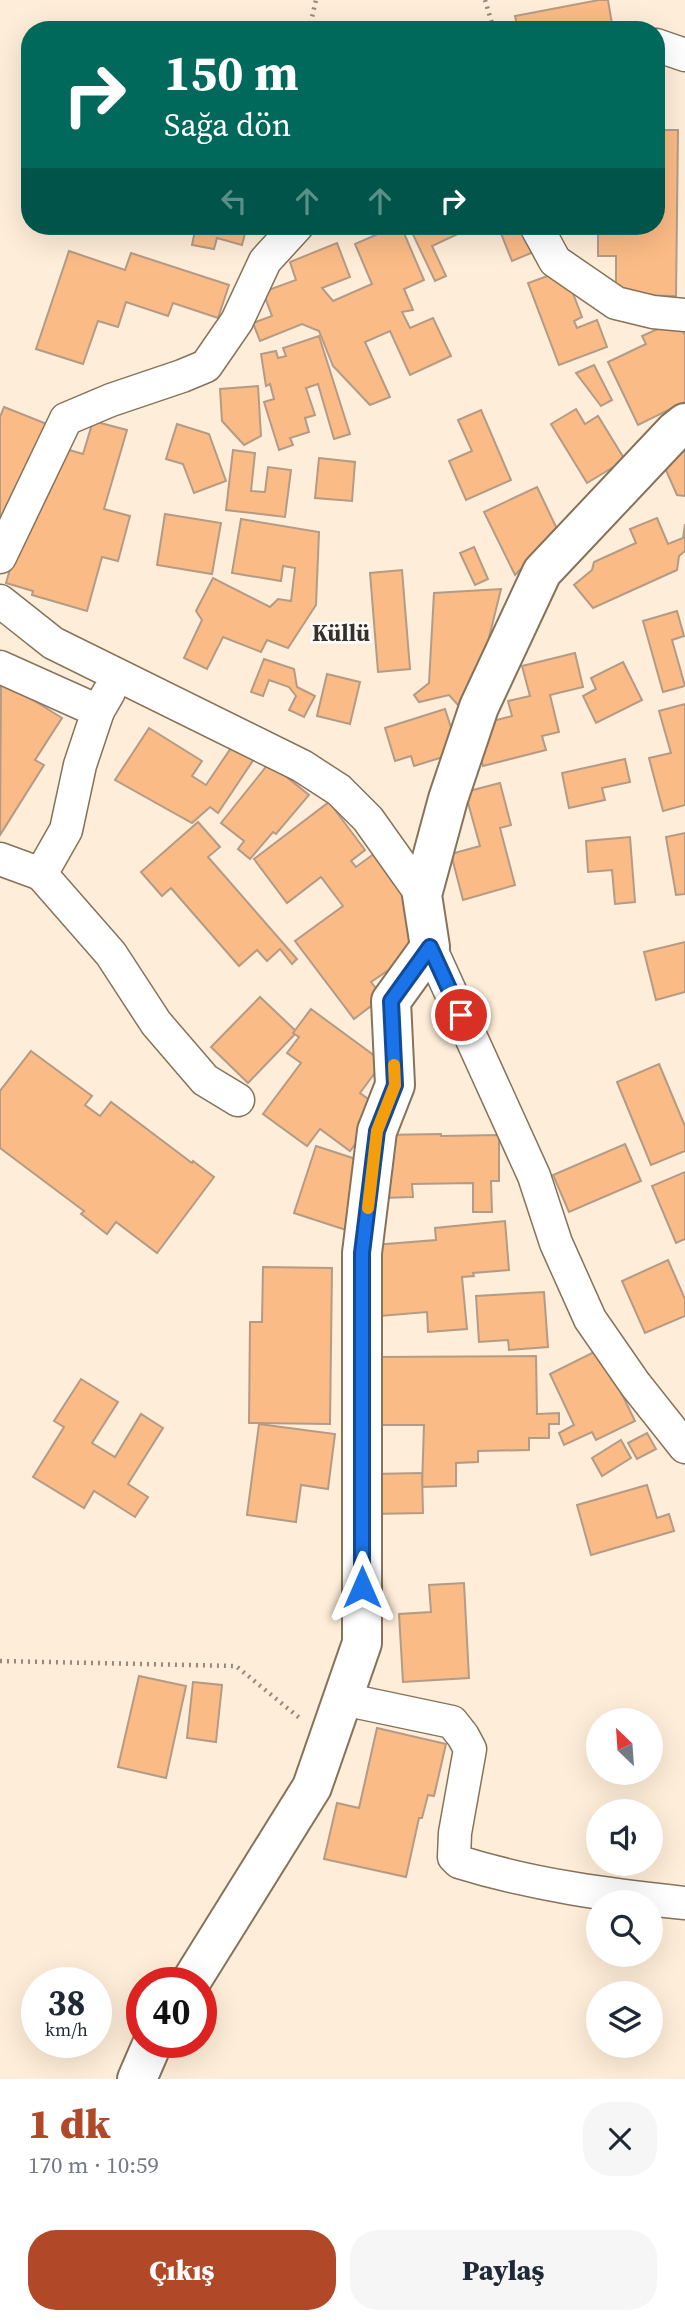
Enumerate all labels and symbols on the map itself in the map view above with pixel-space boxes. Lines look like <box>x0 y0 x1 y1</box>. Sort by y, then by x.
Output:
district label: Küllü <box>312 617 370 649</box>
pin <box>431 985 491 1045</box>
position arrow <box>325 1550 399 1624</box>
north arrow <box>586 1708 663 1785</box>
speed limit sign: 40 <box>126 1967 217 2058</box>

